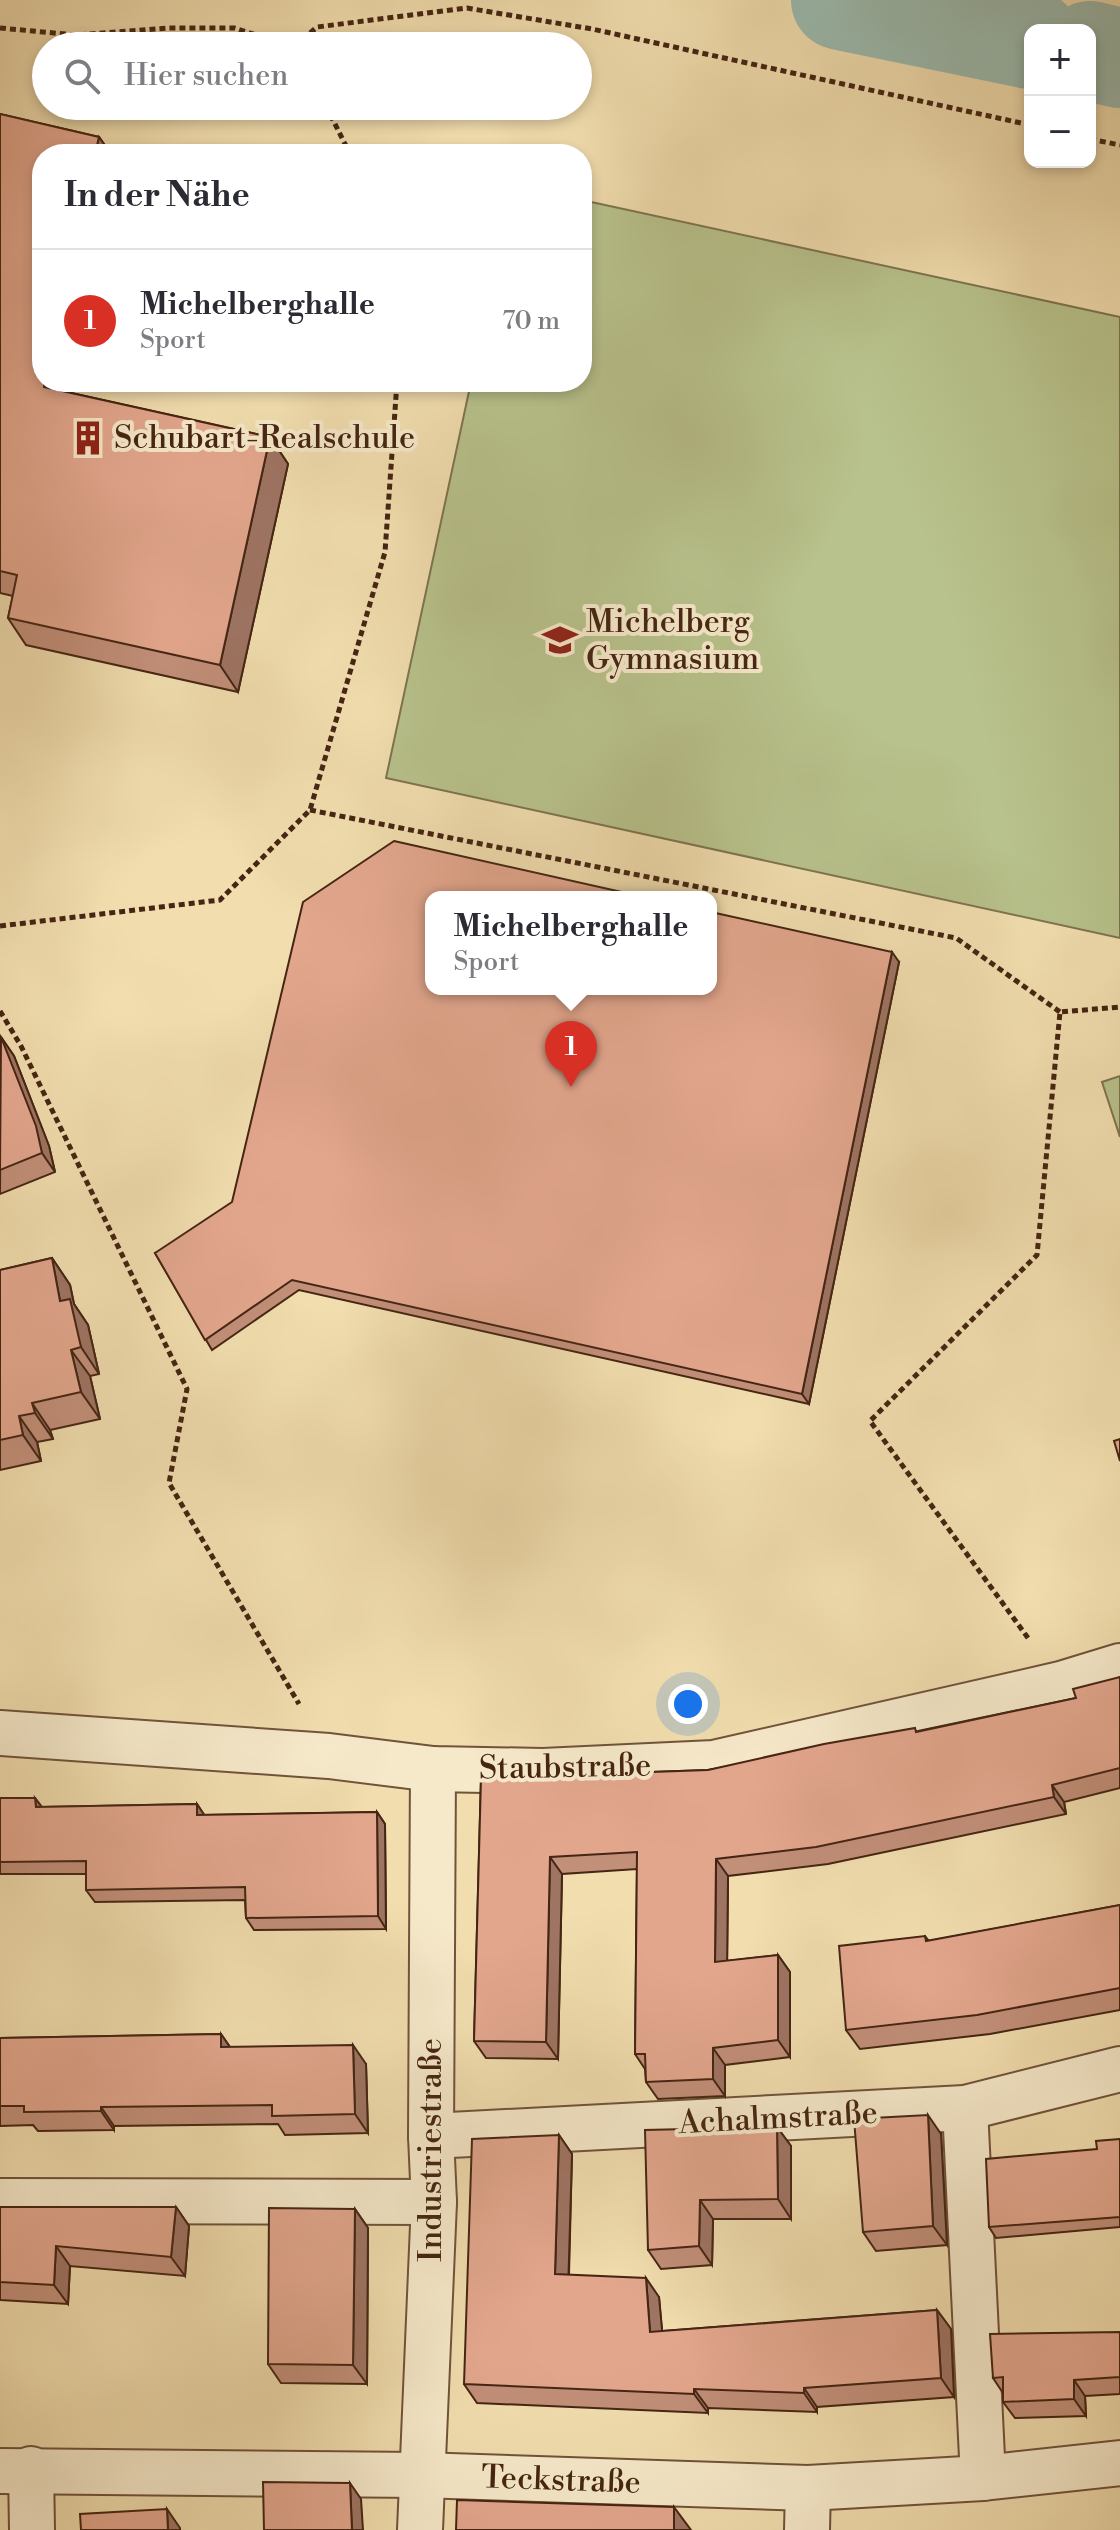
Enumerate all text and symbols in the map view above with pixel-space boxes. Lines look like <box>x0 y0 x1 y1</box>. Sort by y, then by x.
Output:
map controls <box>1024 24 1096 168</box>
button: + <box>1024 24 1096 96</box>
search box <box>32 32 592 120</box>
icon: search <box>60 54 104 98</box>
text: Hier suchen <box>124 57 288 95</box>
button: − <box>1024 96 1096 168</box>
text: In der Nähe <box>64 175 250 217</box>
text: Michelberghalle <box>140 286 375 324</box>
text: 1 <box>84 305 96 337</box>
text: 70 m <box>502 305 560 337</box>
text: Sport <box>140 324 206 356</box>
place label: Schubart-Realschule <box>114 418 415 458</box>
building icon: Schubart-Realschule <box>69 419 107 457</box>
place label: Michelberg Gymnasium <box>586 602 759 679</box>
school or university icon: Michelberg Gymnasium <box>541 621 579 659</box>
popup <box>425 891 717 995</box>
text: Michelberghalle <box>454 908 688 946</box>
text: Sport <box>454 946 519 978</box>
pin: 1 <box>545 1021 597 1087</box>
your location <box>668 1684 708 1724</box>
street label: Staubstraße <box>478 1745 652 1789</box>
street label: Industriestraße <box>411 2038 451 2262</box>
street label: Achalmstraße <box>676 2093 879 2143</box>
street label: Teckstraße <box>481 2457 641 2503</box>

